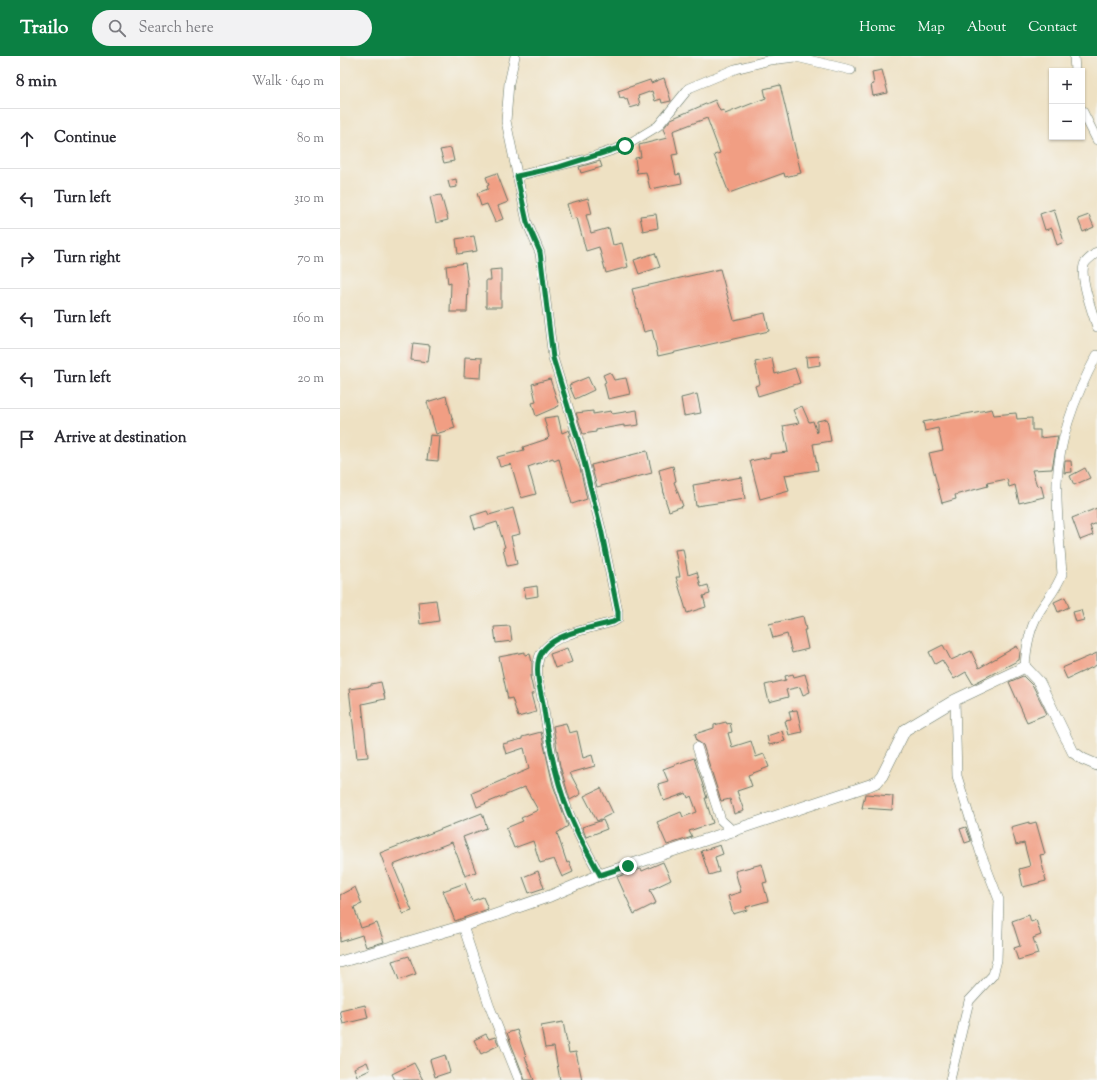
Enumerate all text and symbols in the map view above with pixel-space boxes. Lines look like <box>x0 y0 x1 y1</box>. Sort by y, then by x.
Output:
search box <box>92 10 372 46</box>
text: Trailo <box>20 15 68 42</box>
icon: search <box>106 17 128 39</box>
text: Search here <box>138 18 214 39</box>
text: Home <box>859 18 896 38</box>
text: Map <box>918 18 945 38</box>
text: About <box>967 18 1006 38</box>
text: Contact <box>1028 18 1077 38</box>
map controls <box>1049 68 1085 140</box>
button: + <box>1049 68 1085 104</box>
text: 8 min <box>16 70 57 94</box>
text: Walk · 640 m <box>252 73 324 91</box>
button: − <box>1049 104 1085 140</box>
icon: ahead <box>16 128 38 150</box>
text: Continue <box>54 128 116 149</box>
text: 80 m <box>297 130 324 148</box>
route start <box>616 137 634 155</box>
icon: left <box>16 188 38 210</box>
text: Turn left <box>54 188 111 209</box>
text: 310 m <box>294 190 324 208</box>
icon: right <box>16 248 38 270</box>
text: Turn right <box>54 248 120 269</box>
text: 70 m <box>297 250 324 268</box>
icon: left <box>16 308 38 330</box>
text: Turn left <box>54 308 111 329</box>
text: 160 m <box>293 310 324 328</box>
icon: left <box>16 368 38 390</box>
text: Turn left <box>54 368 111 389</box>
text: 20 m <box>298 370 324 388</box>
icon: arrive <box>16 428 38 450</box>
text: Arrive at destination <box>54 428 187 449</box>
route end <box>619 857 637 875</box>

